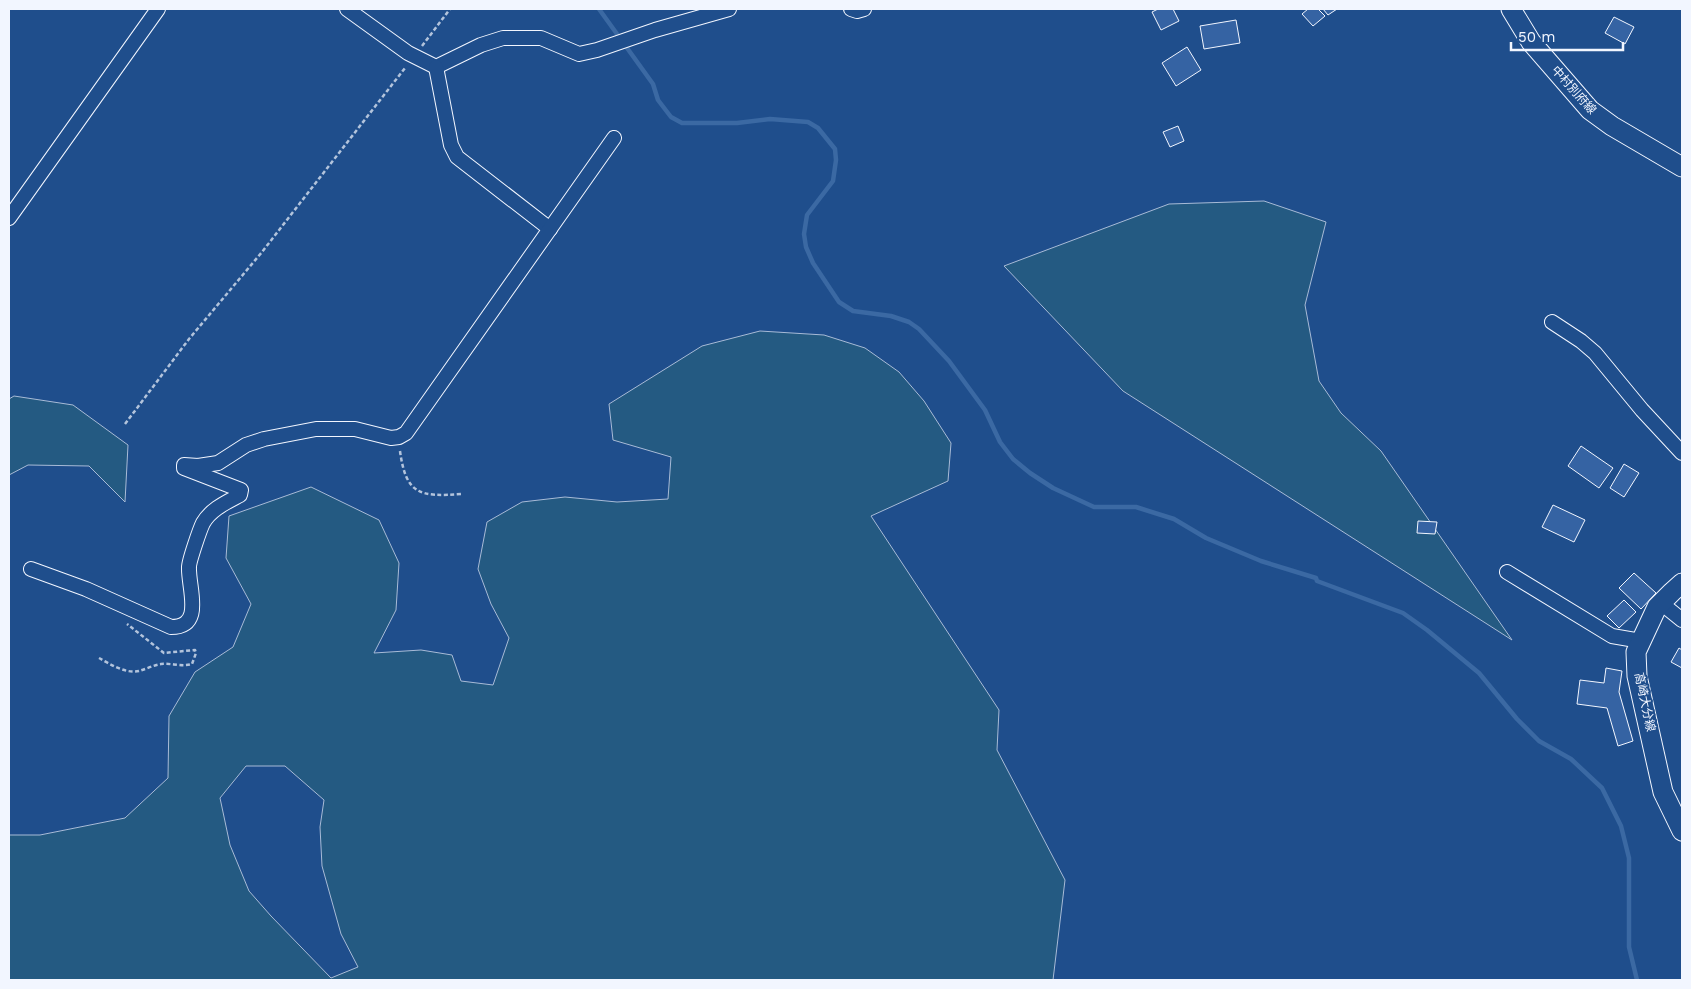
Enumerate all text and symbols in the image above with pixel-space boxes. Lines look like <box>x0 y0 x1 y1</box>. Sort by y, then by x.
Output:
scale bar <box>1511 20 1624 52</box>
text: 50 m <box>1518 28 1555 46</box>
street label: 中村別府線 <box>1549 63 1599 117</box>
street label: 高崎大分線 <box>1632 671 1658 733</box>

